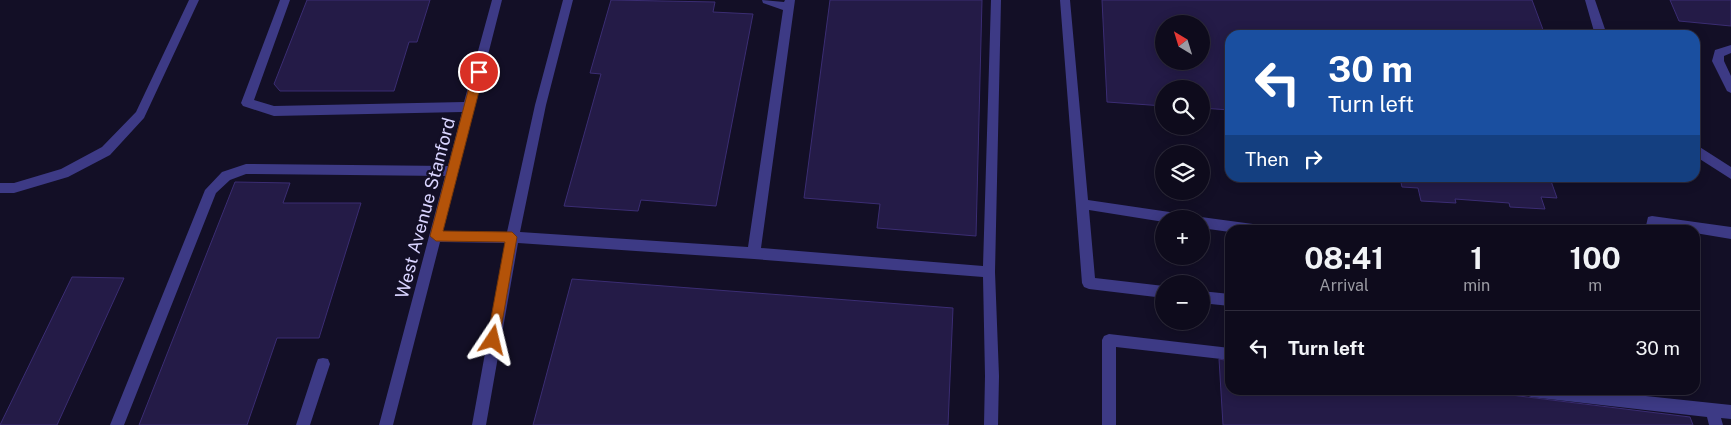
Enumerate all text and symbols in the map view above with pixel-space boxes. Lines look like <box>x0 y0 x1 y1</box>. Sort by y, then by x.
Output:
north arrow <box>1155 15 1210 70</box>
map controls <box>1155 15 1210 330</box>
text: 30 m <box>1328 49 1413 90</box>
icon: left <box>1245 50 1310 115</box>
pin <box>458 51 500 93</box>
icon: arrive <box>465 58 493 86</box>
button: search <box>1155 80 1210 135</box>
text: Turn left <box>1328 91 1414 117</box>
street label: West Avenue Stanford <box>391 115 459 301</box>
button: layers <box>1155 145 1210 200</box>
icon: right <box>1299 145 1327 173</box>
text: Then <box>1245 148 1289 170</box>
button: + <box>1155 210 1210 265</box>
text: 08:41 <box>1304 240 1384 276</box>
text: 1 <box>1470 240 1483 276</box>
text: 100 <box>1569 240 1621 276</box>
button: − <box>1155 275 1210 330</box>
text: Arrival <box>1319 276 1369 295</box>
text: min <box>1463 276 1490 295</box>
text: m <box>1588 276 1602 295</box>
position arrow <box>466 313 518 365</box>
icon: left <box>1245 334 1273 362</box>
text: Turn left <box>1288 337 1365 359</box>
text: 30 m <box>1635 337 1680 359</box>

